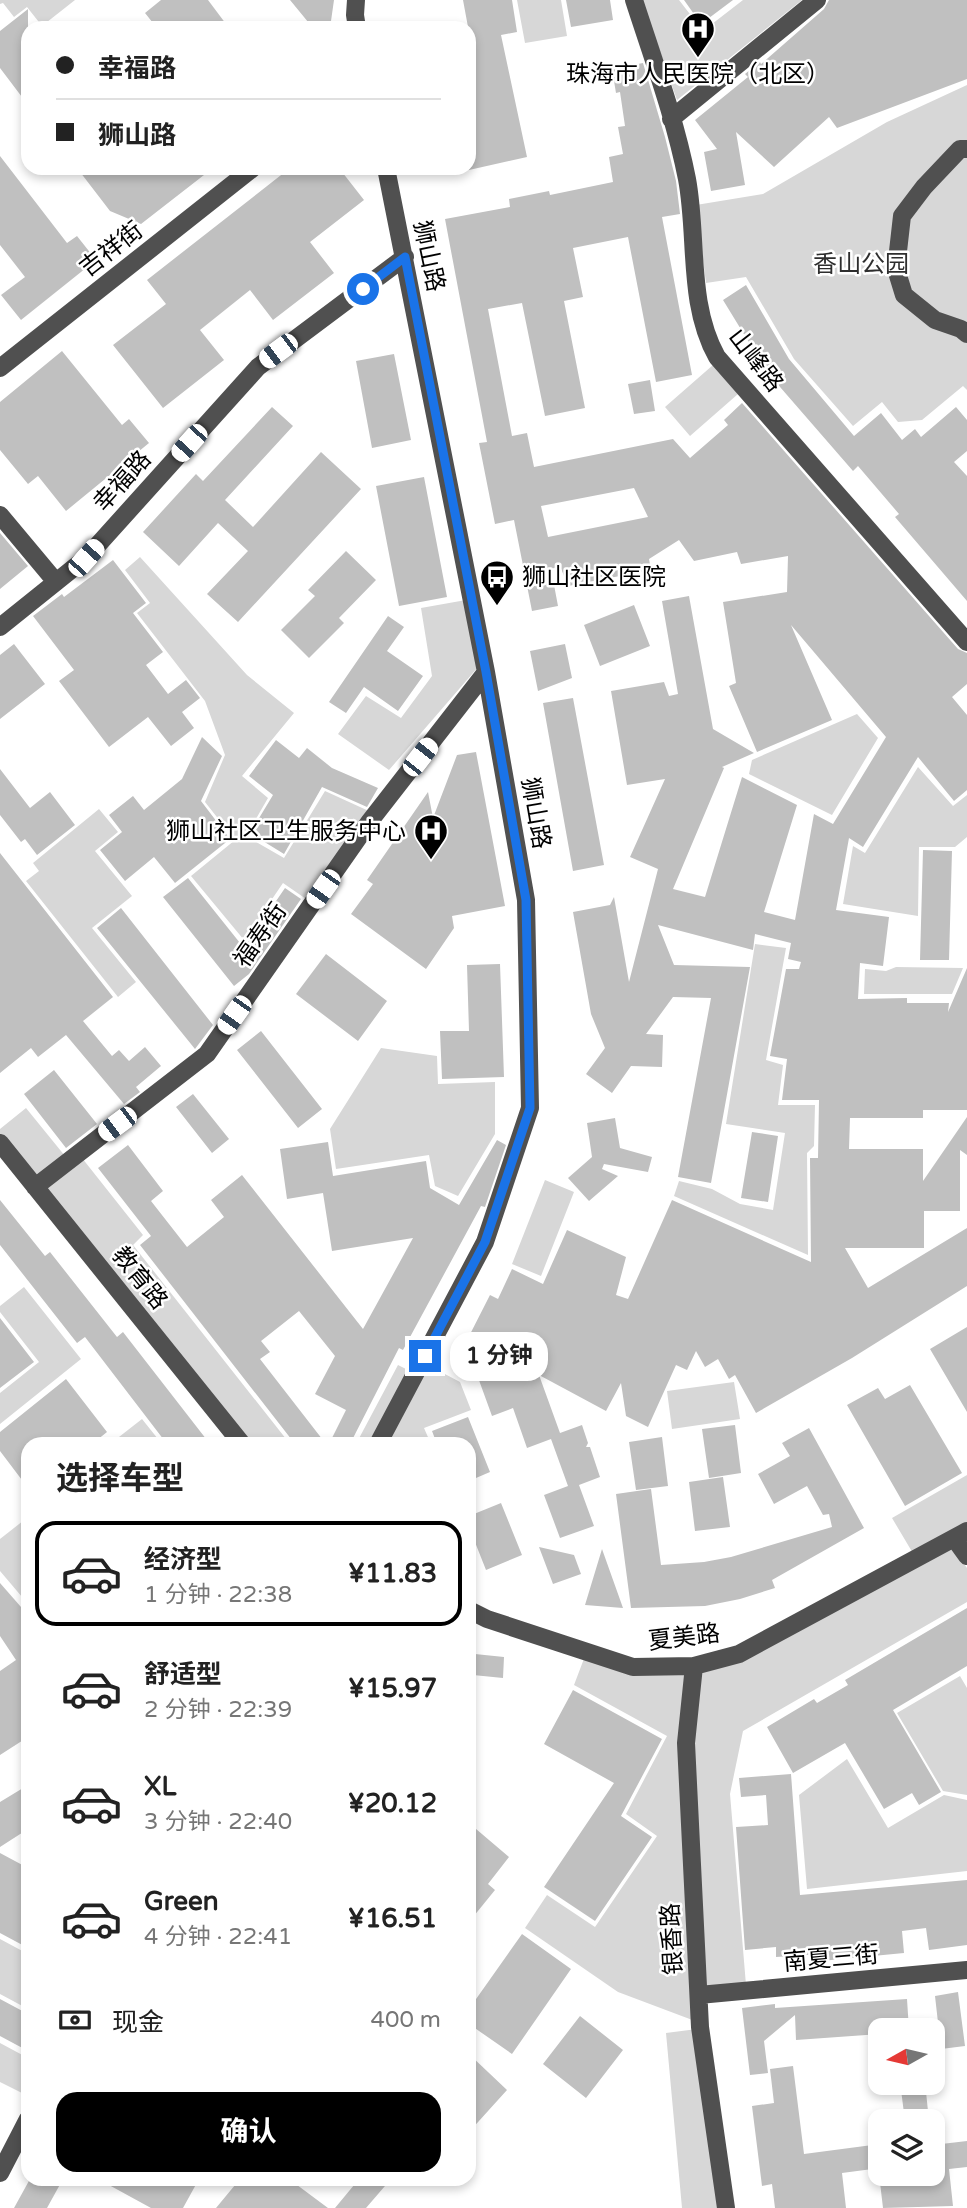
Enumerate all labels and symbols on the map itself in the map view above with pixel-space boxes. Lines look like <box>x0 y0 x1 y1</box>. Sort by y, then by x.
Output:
hospital icon: 珠海市人民医院（北区） <box>679 10 717 59</box>
place label: 珠海市人民医院（北区） <box>566 60 830 89</box>
street label: 吉祥街 <box>74 216 149 283</box>
street label: 狮山路 <box>407 218 450 294</box>
park label: 香山公园 <box>813 250 909 279</box>
route start <box>347 273 379 305</box>
street label: 山峰路 <box>722 323 789 398</box>
car <box>255 330 302 372</box>
car <box>168 420 211 466</box>
street label: 幸福路 <box>88 445 157 518</box>
car <box>65 535 108 581</box>
bus stop icon: 狮山社区医院 <box>478 558 516 607</box>
place label: 狮山社区医院 <box>522 563 666 592</box>
car <box>399 734 442 780</box>
street label: 狮山路 <box>515 775 556 851</box>
hospital icon: 狮山社区卫生服务中心 <box>412 812 450 861</box>
place label: 狮山社区卫生服务中心 <box>166 817 406 846</box>
car <box>303 866 344 912</box>
street label: 福寿街 <box>228 897 293 973</box>
car <box>214 992 255 1038</box>
car <box>94 1103 141 1145</box>
street label: 教育路 <box>106 1241 174 1315</box>
callout: 1 分钟 <box>450 1332 548 1380</box>
route end <box>409 1340 441 1372</box>
street label: 夏美路 <box>647 1619 722 1656</box>
street label: 银香路 <box>656 1902 689 1976</box>
street label: 南夏三街 <box>782 1940 880 1977</box>
north arrow <box>868 2018 945 2095</box>

